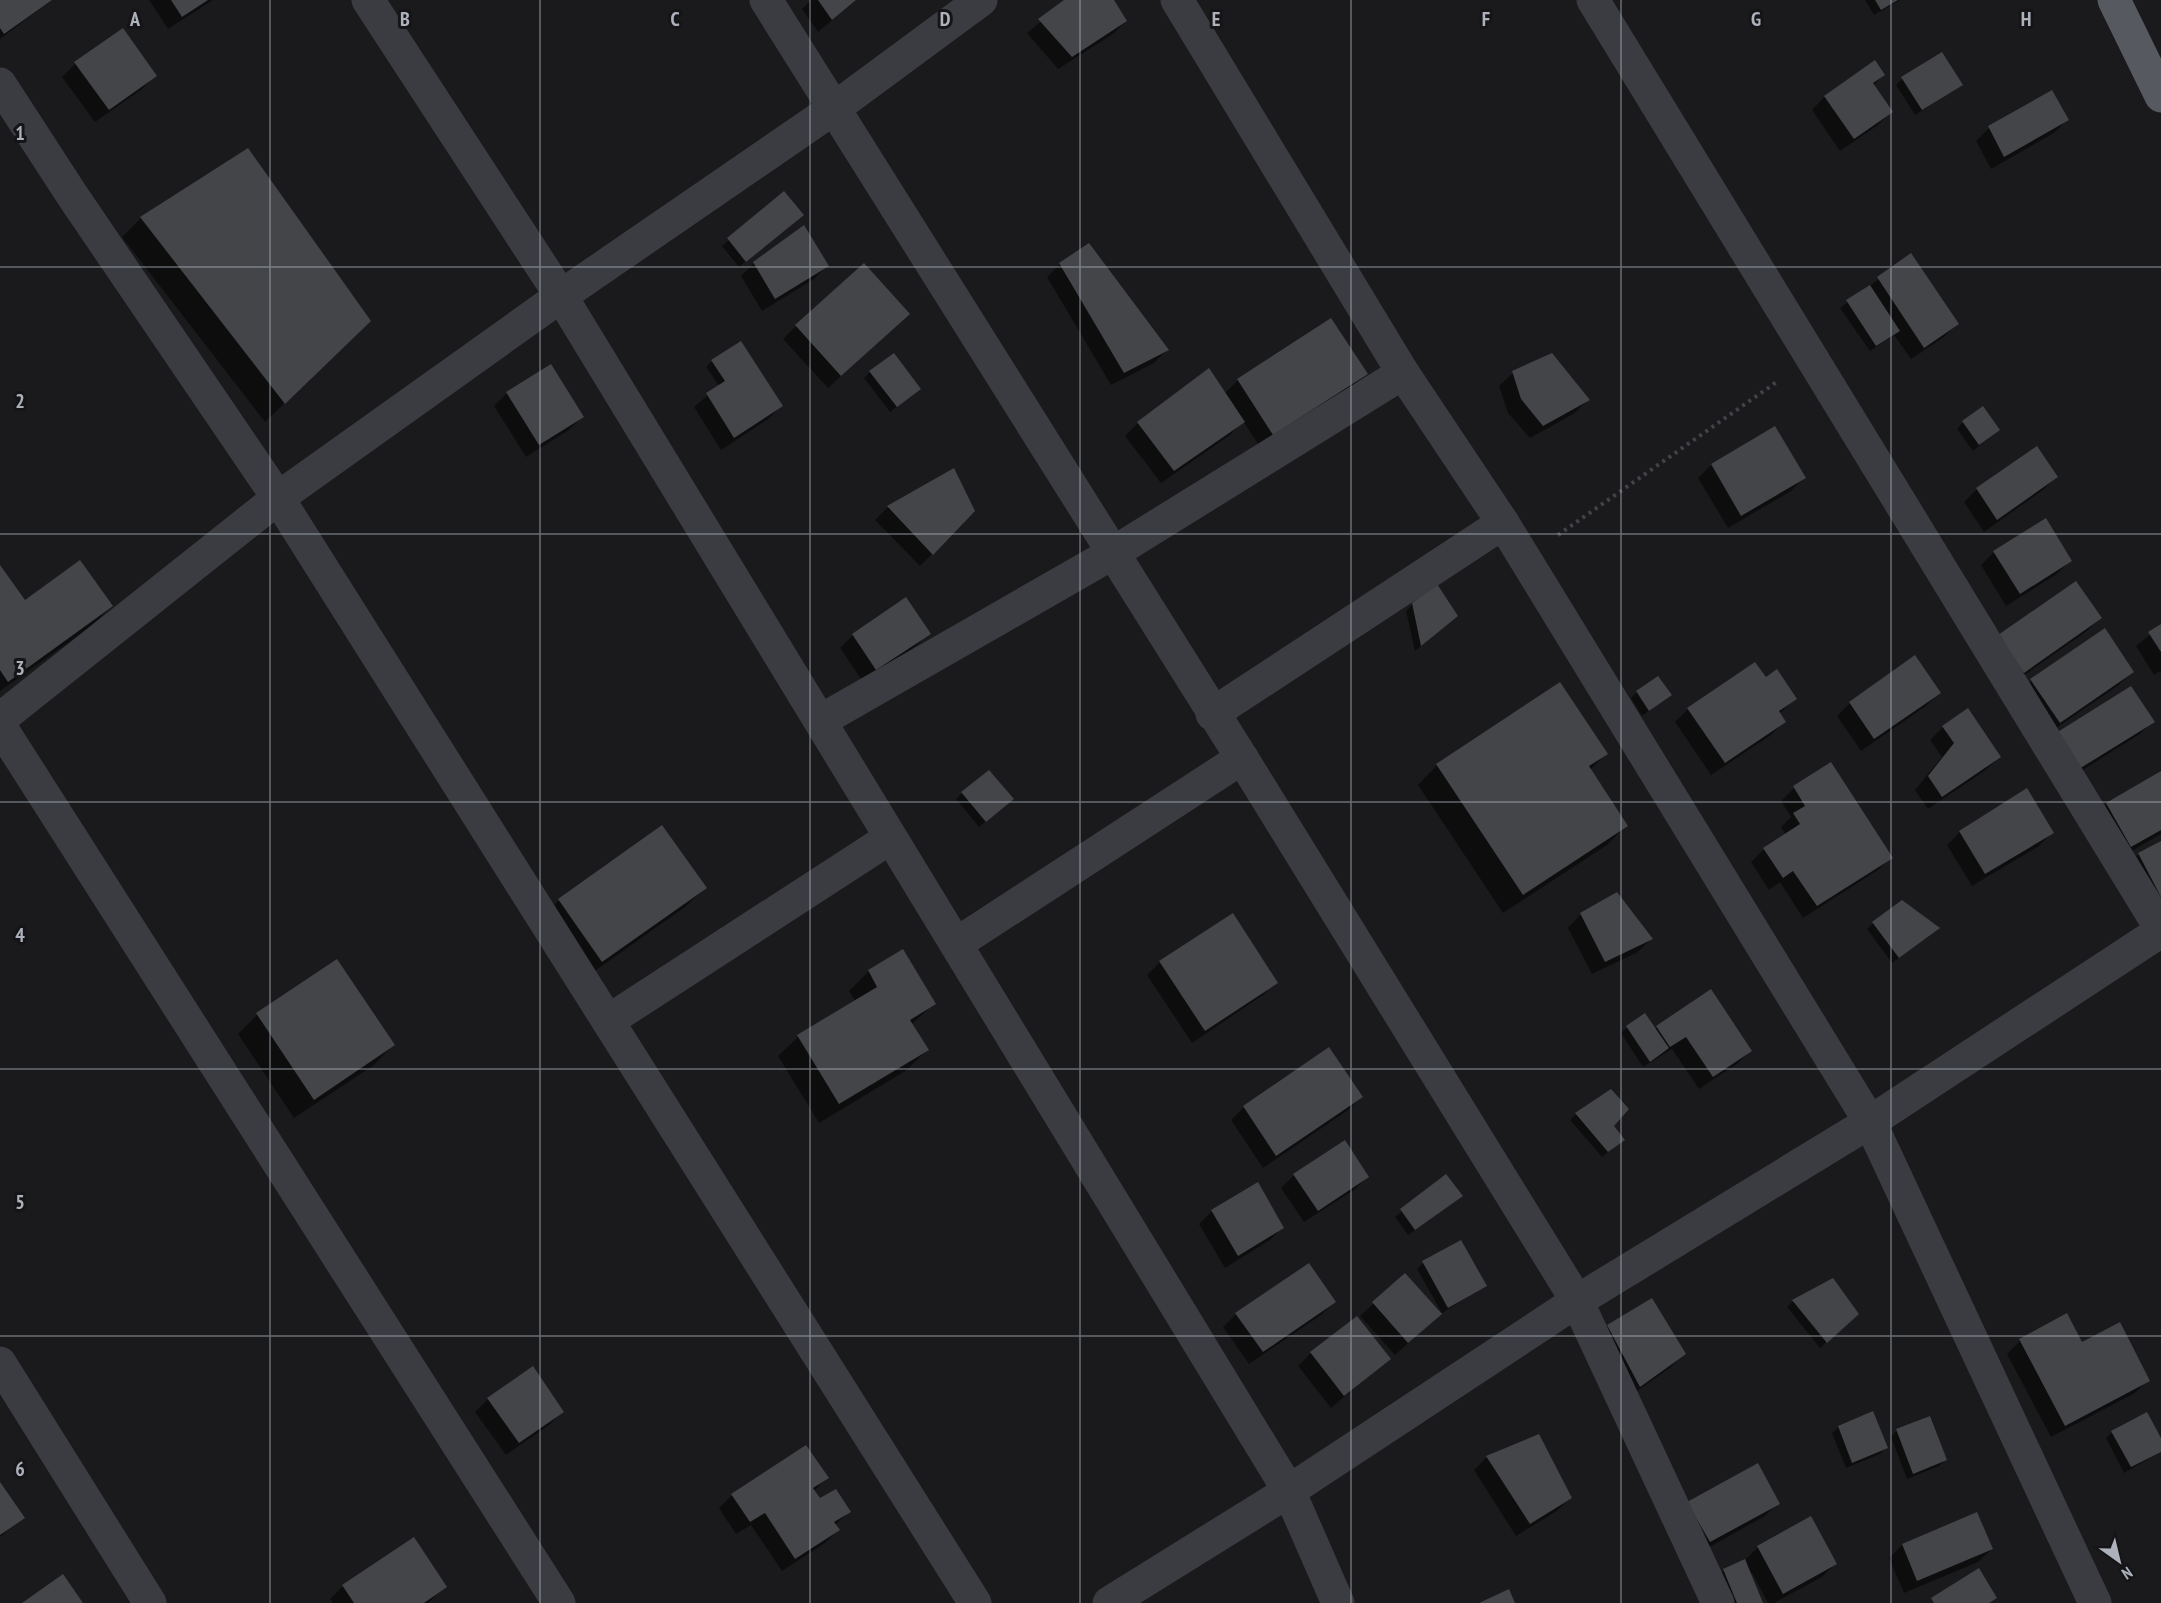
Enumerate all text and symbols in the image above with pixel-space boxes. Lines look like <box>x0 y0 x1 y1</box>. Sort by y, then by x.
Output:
text: A <box>129 6 141 32</box>
text: B <box>400 6 410 32</box>
text: C <box>670 6 680 32</box>
text: D <box>940 6 951 32</box>
text: E <box>1212 6 1220 32</box>
text: F <box>1482 6 1490 32</box>
text: G <box>1751 6 1761 32</box>
text: H <box>2021 6 2031 32</box>
text: 1 <box>15 120 25 146</box>
text: 2 <box>15 388 25 414</box>
text: 3 <box>15 655 25 681</box>
text: 4 <box>15 922 25 948</box>
text: 5 <box>15 1189 25 1215</box>
text: 6 <box>15 1456 25 1482</box>
north arrow <box>2089 1531 2149 1591</box>
text: N <box>2118 1563 2137 1584</box>

